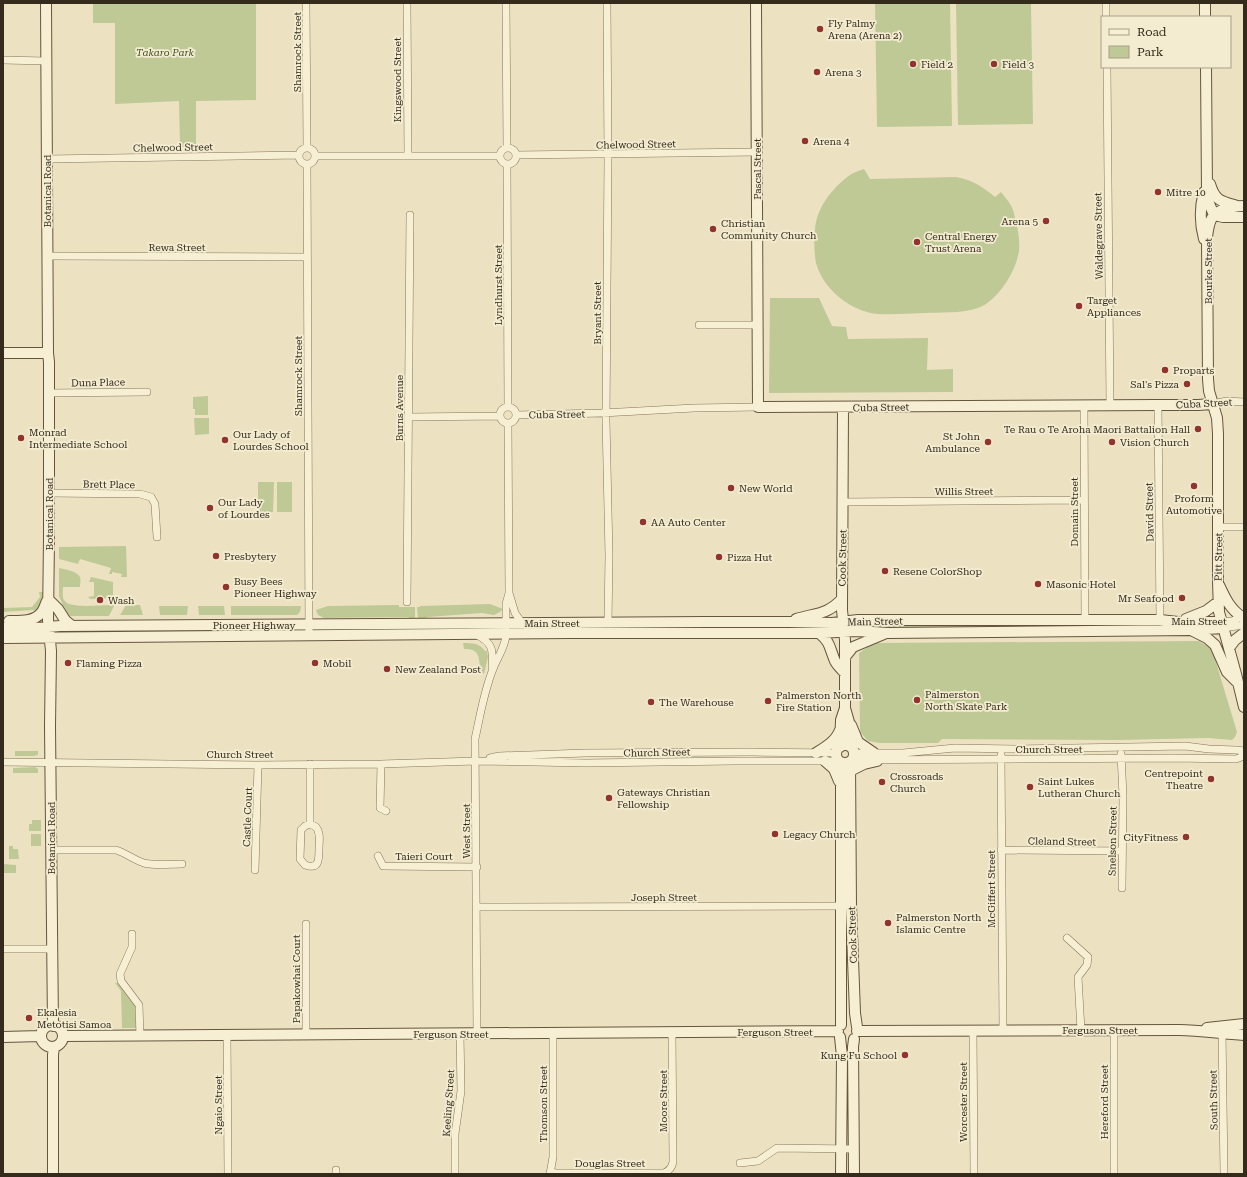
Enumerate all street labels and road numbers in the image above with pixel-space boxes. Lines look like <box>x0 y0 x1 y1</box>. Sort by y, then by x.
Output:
street label: Shamrock Street <box>292 11 303 92</box>
street label: Kingswood Street <box>392 37 403 123</box>
street label: Chelwood Street <box>596 138 676 151</box>
street label: Pascal Street <box>752 138 763 200</box>
street label: Chelwood Street <box>133 141 213 154</box>
street label: Botanical Road <box>42 154 53 227</box>
street label: Waldegrave Street <box>1092 192 1105 280</box>
street label: Bourke Street <box>1203 238 1214 304</box>
street label: Rewa Street <box>149 242 206 253</box>
street label: Lyndhurst Street <box>493 244 504 326</box>
street label: Bryant Street <box>592 281 603 345</box>
street label: Shamrock Street <box>293 335 304 416</box>
street label: Burns Avenue <box>394 374 405 441</box>
street label: Duna Place <box>71 377 126 388</box>
street label: Cuba Street <box>1176 397 1233 410</box>
street label: Cuba Street <box>853 402 910 413</box>
street label: Cuba Street <box>529 409 586 420</box>
street label: Botanical Road <box>44 477 55 550</box>
street label: Domain Street <box>1069 477 1080 547</box>
street label: Brett Place <box>83 479 136 490</box>
street label: David Street <box>1143 482 1156 542</box>
street label: Willis Street <box>935 486 994 497</box>
street label: Cook Street <box>837 529 849 587</box>
street label: Pitt Street <box>1213 532 1224 581</box>
street label: Main Street <box>847 616 903 627</box>
street label: Main Street <box>1171 616 1227 627</box>
street label: Main Street <box>524 618 580 629</box>
street label: Pioneer Highway <box>213 620 295 631</box>
street label: Church Street <box>1015 744 1083 755</box>
street label: Church Street <box>623 746 691 759</box>
street label: Church Street <box>206 749 274 760</box>
street label: Castle Court <box>241 787 254 847</box>
street label: Botanical Road <box>46 801 57 874</box>
street label: West Street <box>461 803 472 858</box>
street label: Snelson Street <box>1106 806 1119 876</box>
street label: Cleland Street <box>1028 835 1096 848</box>
street label: McGiffert Street <box>986 850 997 928</box>
street label: Taieri Court <box>395 851 453 862</box>
street label: Joseph Street <box>631 892 697 903</box>
street label: Cook Street <box>846 906 859 964</box>
street label: Papakowhai Court <box>291 934 302 1023</box>
street label: Ferguson Street <box>1062 1025 1138 1036</box>
street label: Ferguson Street <box>737 1027 813 1038</box>
street label: Ferguson Street <box>413 1029 489 1040</box>
street label: Worcester Street <box>958 1062 969 1142</box>
street label: Hereford Street <box>1099 1064 1110 1139</box>
street label: Thomson Street <box>538 1065 549 1142</box>
street label: Keeling Street <box>441 1069 456 1137</box>
street label: Moore Street <box>658 1070 669 1132</box>
street label: South Street <box>1207 1070 1220 1130</box>
street label: Ngaio Street <box>213 1075 224 1135</box>
street label: Douglas Street <box>575 1158 645 1169</box>

